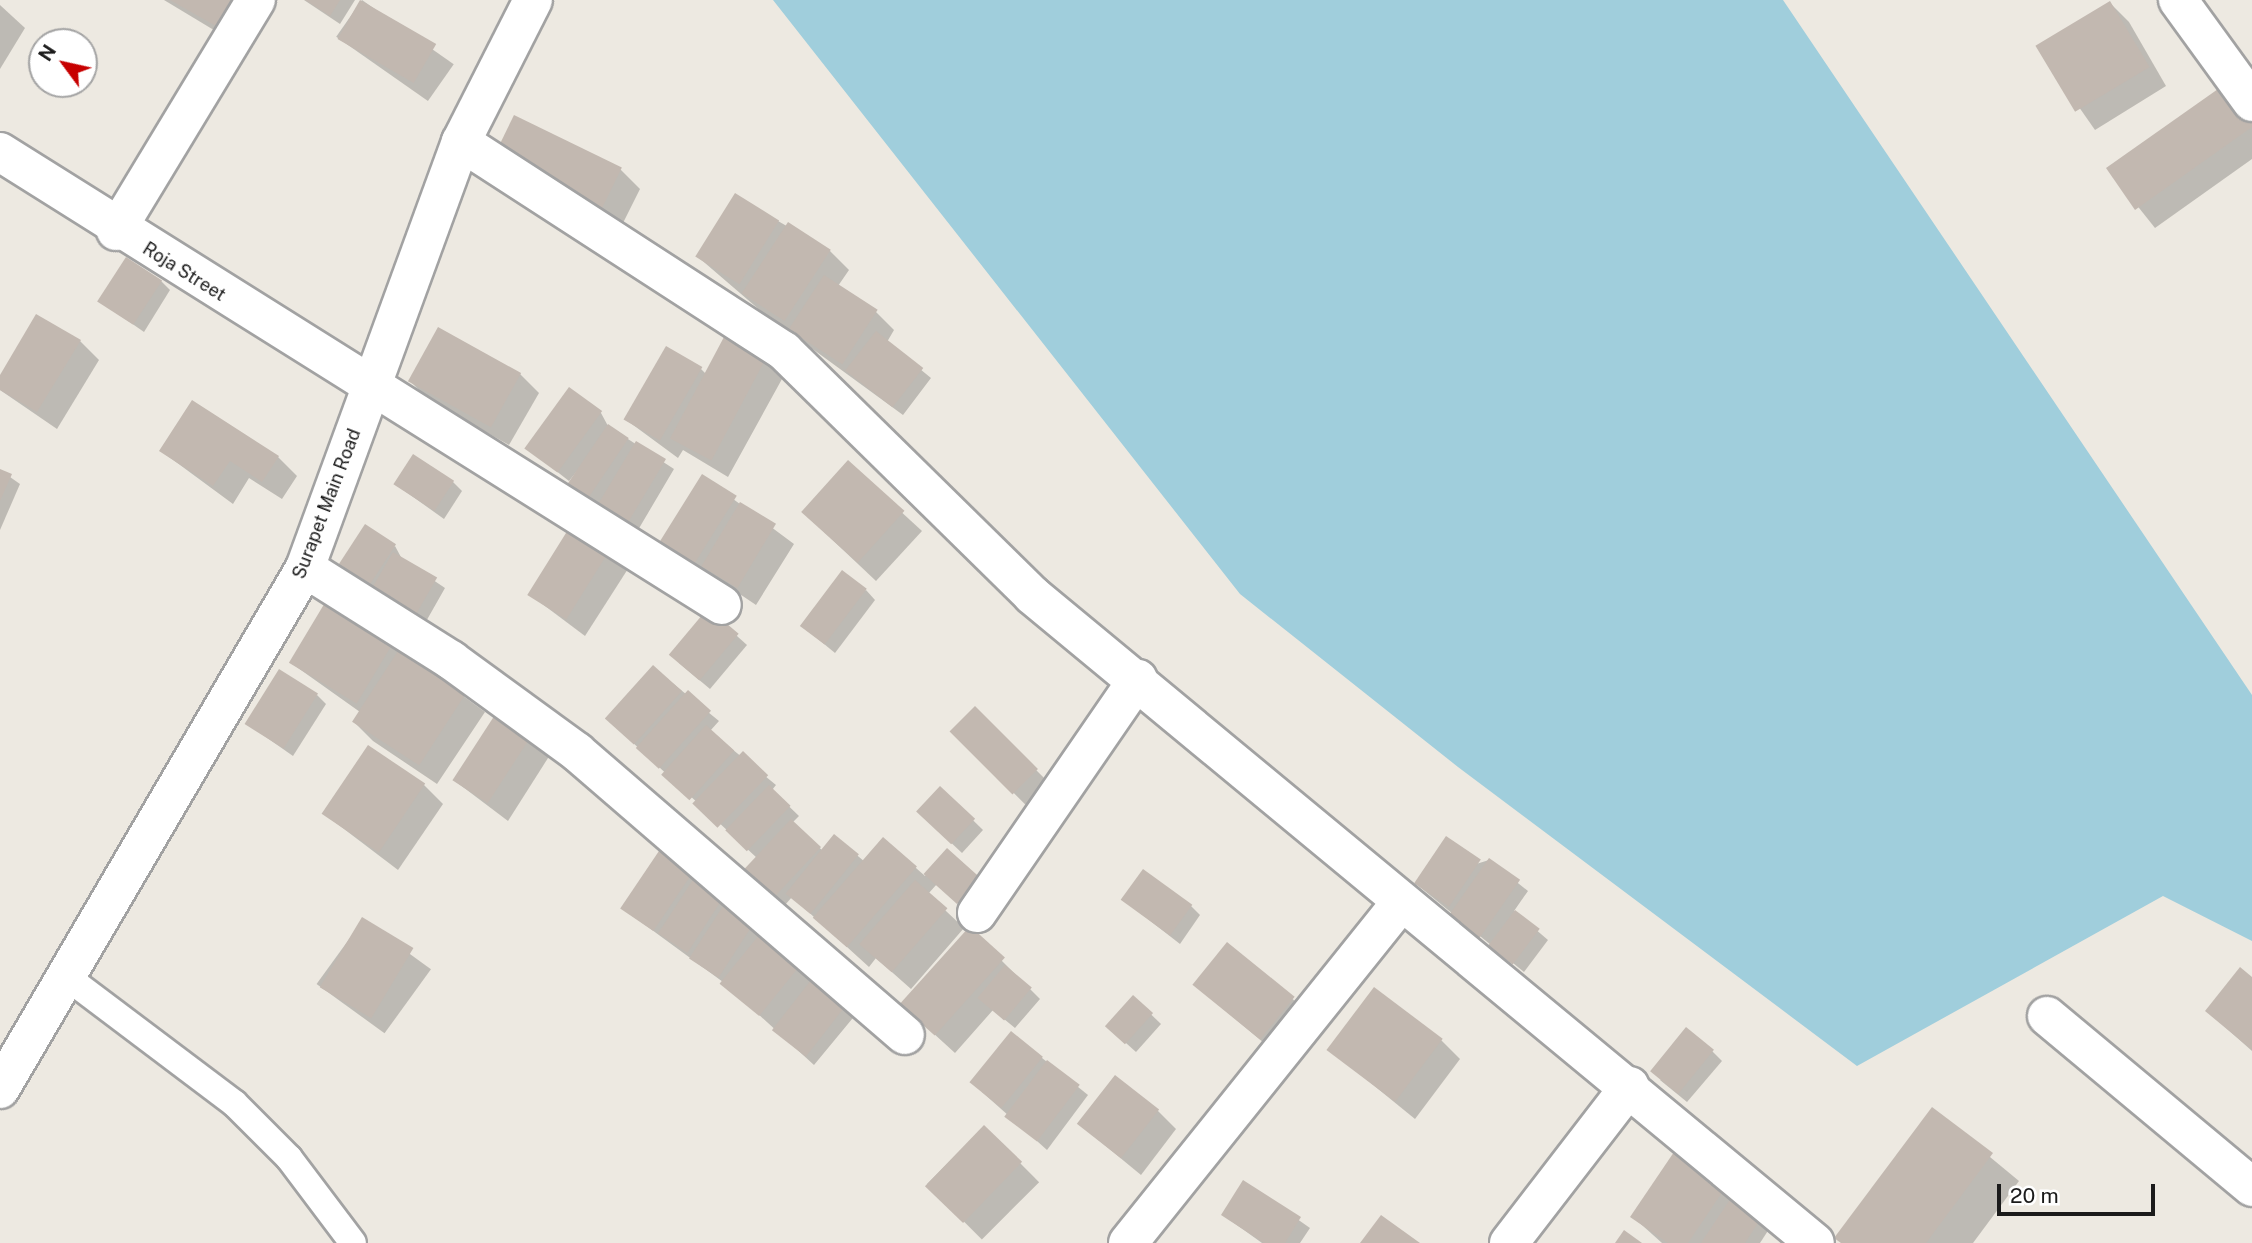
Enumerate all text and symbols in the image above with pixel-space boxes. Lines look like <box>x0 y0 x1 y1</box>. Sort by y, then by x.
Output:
north arrow <box>28 28 98 98</box>
text: N <box>34 40 60 65</box>
street label: Roja Street <box>139 238 229 306</box>
street label: Surapet Main Road <box>288 426 366 582</box>
scale bar <box>2000 1170 2158 1214</box>
text: 20 m <box>2010 1183 2059 1208</box>

